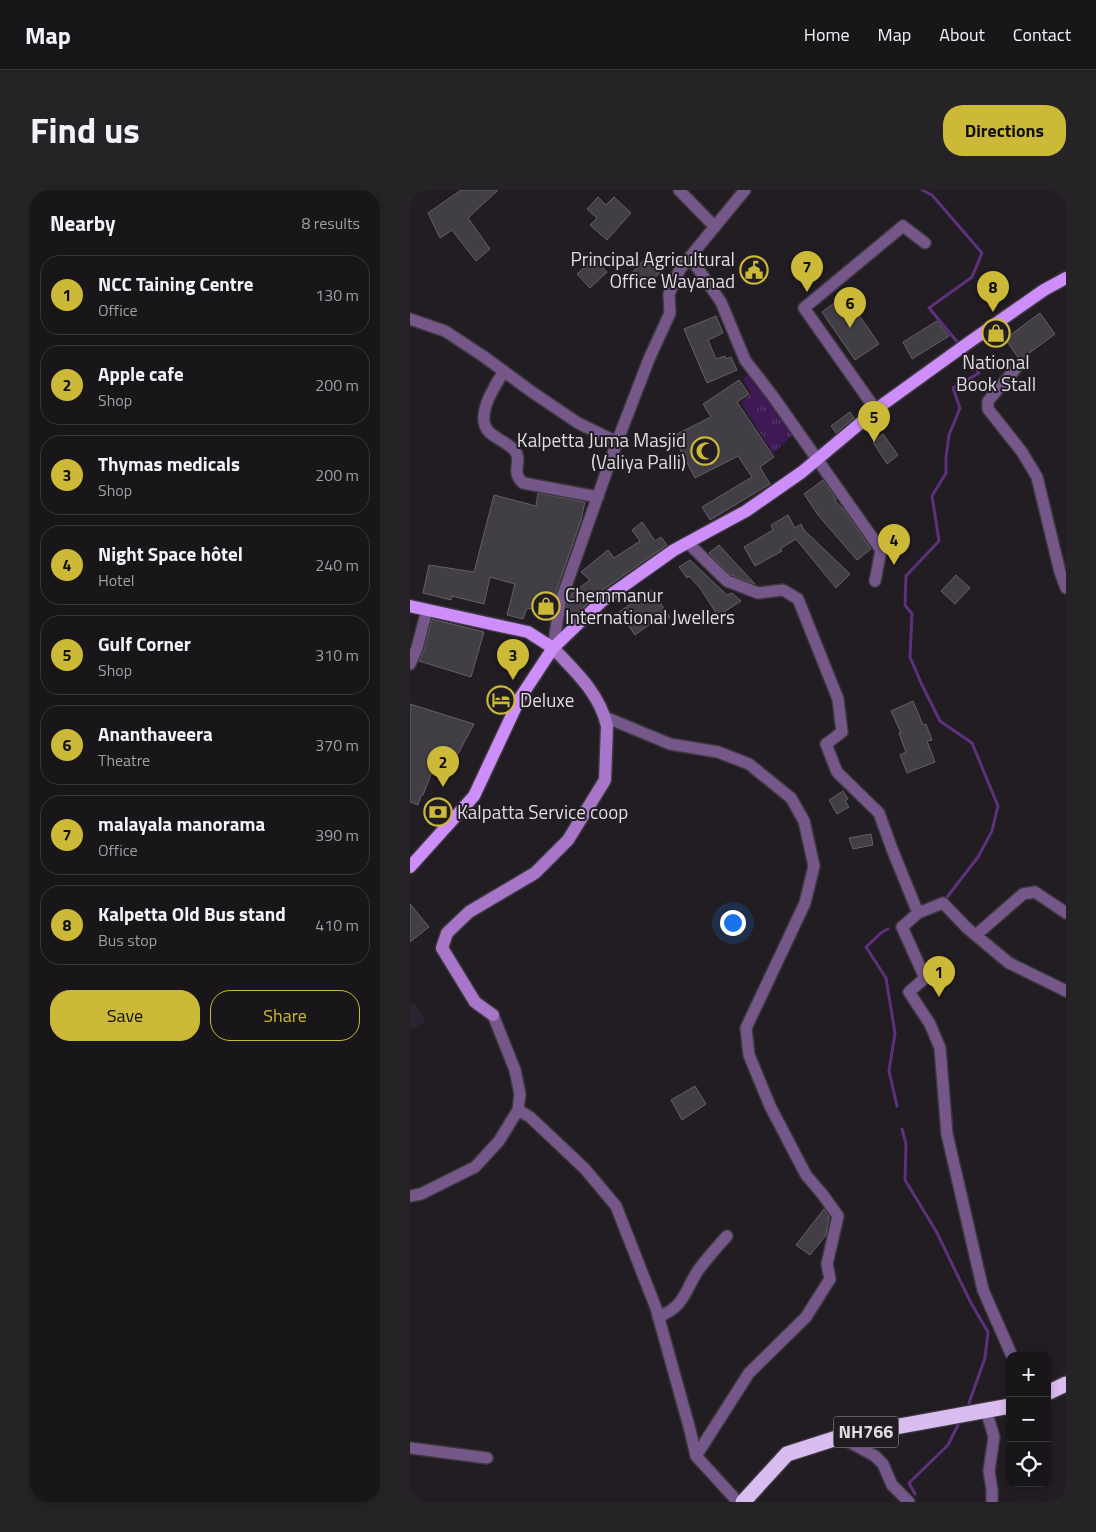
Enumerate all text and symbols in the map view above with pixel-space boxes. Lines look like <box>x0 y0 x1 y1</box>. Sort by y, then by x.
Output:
text: Map <box>25 17 71 53</box>
text: Home <box>804 21 850 48</box>
text: Map <box>878 21 911 48</box>
text: About <box>939 21 985 48</box>
text: Contact <box>1013 21 1071 48</box>
text: Find us <box>30 103 140 157</box>
button: Directions <box>943 105 1066 156</box>
text: Nearby <box>50 207 115 239</box>
text: 8 results <box>301 211 360 235</box>
place label: Principal Agricultural Office Wayanad <box>571 244 735 295</box>
pin: 7 <box>791 251 823 292</box>
public building icon: Principal Agricultural Office Wayanad <box>739 255 769 285</box>
text: NCC Taining Centre <box>98 269 254 298</box>
pin: 8 <box>977 271 1009 312</box>
text: 1 <box>63 283 71 307</box>
text: 130 m <box>315 283 359 307</box>
pin: 6 <box>834 287 866 328</box>
text: Office <box>98 298 138 322</box>
shop icon: National Book Stall <box>981 318 1011 348</box>
place label: National Book Stall <box>956 347 1036 398</box>
text: Apple cafe <box>98 359 184 388</box>
text: 2 <box>63 373 71 397</box>
text: 200 m <box>315 373 359 397</box>
text: Shop <box>98 388 132 412</box>
pin: 5 <box>858 401 890 442</box>
place label: Kalpetta Juma Masjid (Valiya Palli) <box>517 425 686 476</box>
mosque icon: Kalpetta Juma Masjid (Valiya Palli) <box>690 436 720 466</box>
text: Thymas medicals <box>98 449 240 478</box>
text: 3 <box>63 463 71 487</box>
text: 200 m <box>315 463 359 487</box>
text: Shop <box>98 478 132 502</box>
pin: 4 <box>878 524 910 565</box>
text: Night Space hôtel <box>98 539 243 568</box>
text: 4 <box>63 553 71 577</box>
text: 240 m <box>315 553 359 577</box>
text: Hotel <box>98 568 135 592</box>
place label: Chemmanur International Jwellers <box>565 580 735 631</box>
shop icon: Chemmanur International Jwellers <box>531 591 561 621</box>
text: Gulf Corner <box>98 629 191 658</box>
pin: 3 <box>497 639 529 680</box>
text: 5 <box>63 643 71 667</box>
text: 310 m <box>315 643 359 667</box>
text: Shop <box>98 658 132 682</box>
hotel icon: Deluxe <box>486 685 516 715</box>
place label: Deluxe <box>520 685 574 714</box>
text: Ananthaveera <box>98 719 213 748</box>
text: 6 <box>63 733 71 757</box>
text: 370 m <box>315 733 359 757</box>
pin: 2 <box>427 746 459 787</box>
text: Theatre <box>98 748 150 772</box>
bank icon: Kalpatta Service coop <box>423 797 453 827</box>
place label: Kalpatta Service coop <box>457 797 628 826</box>
text: malayala manorama <box>98 809 265 838</box>
text: 7 <box>63 823 71 847</box>
text: 390 m <box>315 823 359 847</box>
text: Office <box>98 838 138 862</box>
text: Kalpetta Old Bus stand <box>98 899 286 928</box>
your location <box>720 910 746 936</box>
text: 8 <box>63 913 71 937</box>
text: 410 m <box>315 913 359 937</box>
text: Bus stop <box>98 928 157 952</box>
pin: 1 <box>923 956 955 997</box>
button: Save <box>50 990 200 1041</box>
button: Share <box>210 990 360 1041</box>
map controls <box>1006 1352 1051 1487</box>
button: + <box>1006 1352 1051 1397</box>
button: − <box>1006 1397 1051 1442</box>
road number: NH766 <box>834 1416 898 1448</box>
button: locate <box>1006 1442 1051 1487</box>

